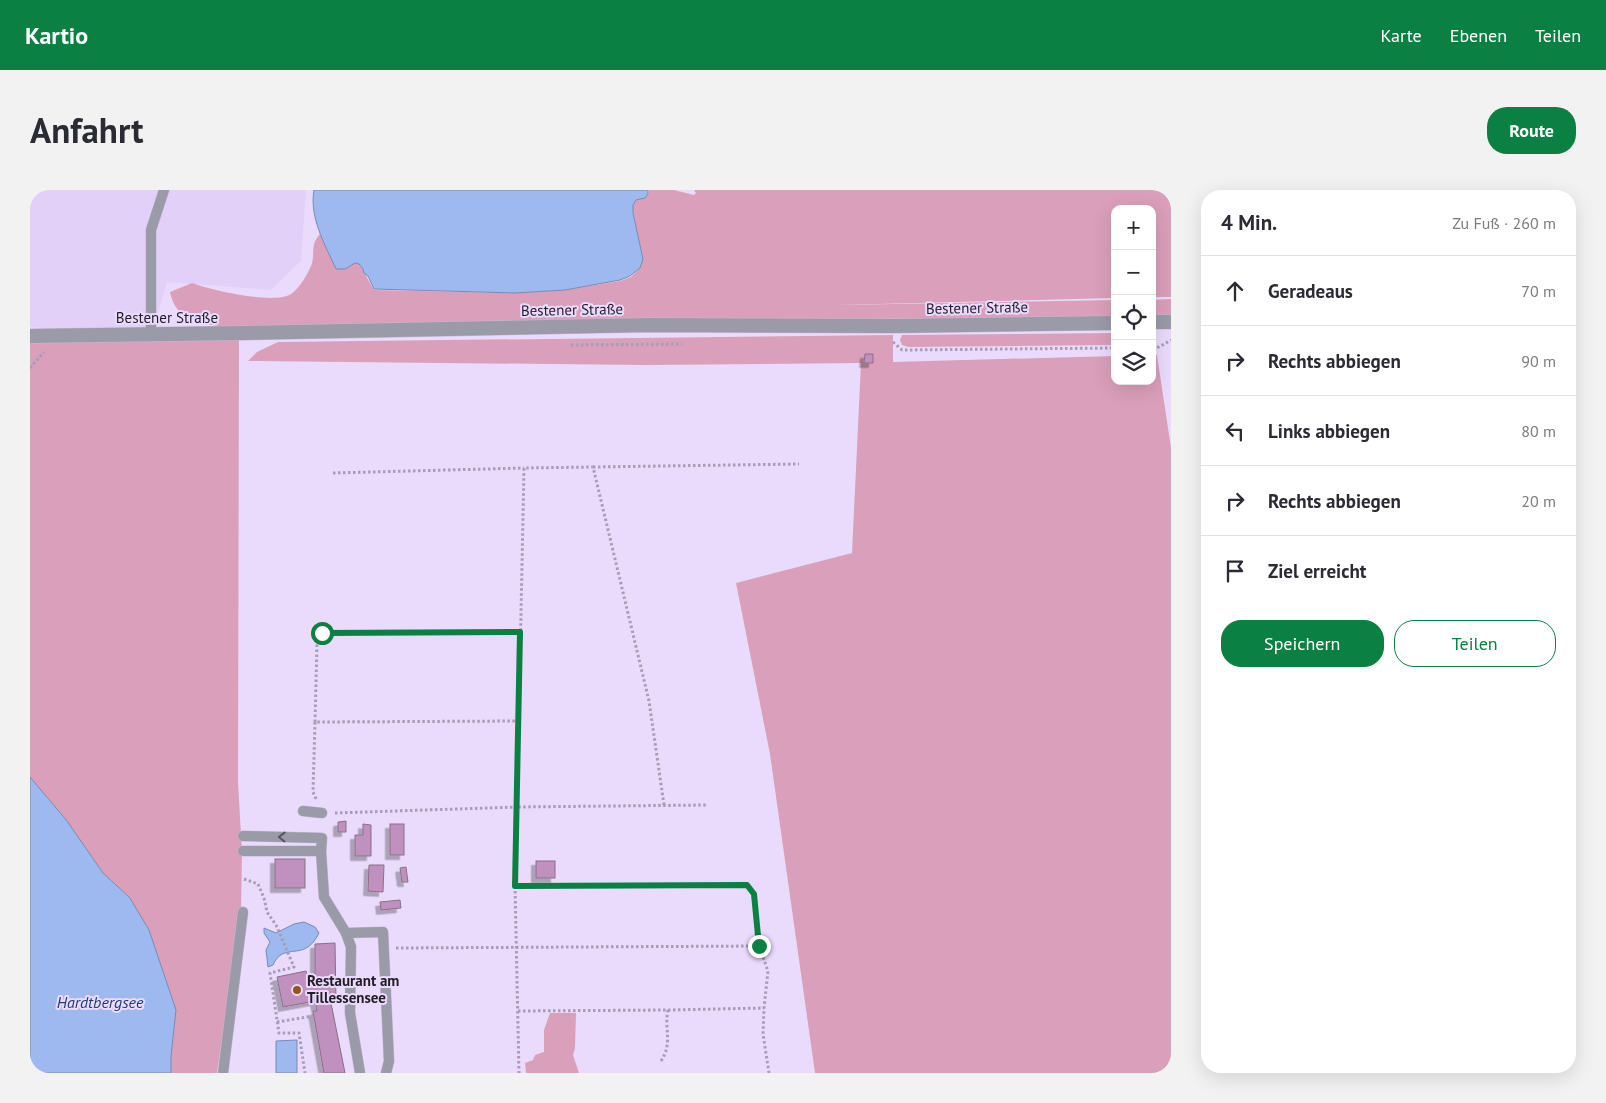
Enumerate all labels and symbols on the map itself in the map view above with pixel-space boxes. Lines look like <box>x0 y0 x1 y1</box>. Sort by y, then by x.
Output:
street label: Bestener Straße <box>926 297 1028 318</box>
street label: Bestener Straße <box>521 299 623 320</box>
street label: Bestener Straße <box>116 308 218 327</box>
route start <box>311 622 334 645</box>
one-way arrow <box>278 832 286 842</box>
route end <box>748 935 771 958</box>
place label: Restaurant am Tillessensee <box>307 971 399 1007</box>
marker: Restaurant am Tillessensee <box>291 984 303 996</box>
water label: Hardtbergsee <box>57 992 144 1012</box>

